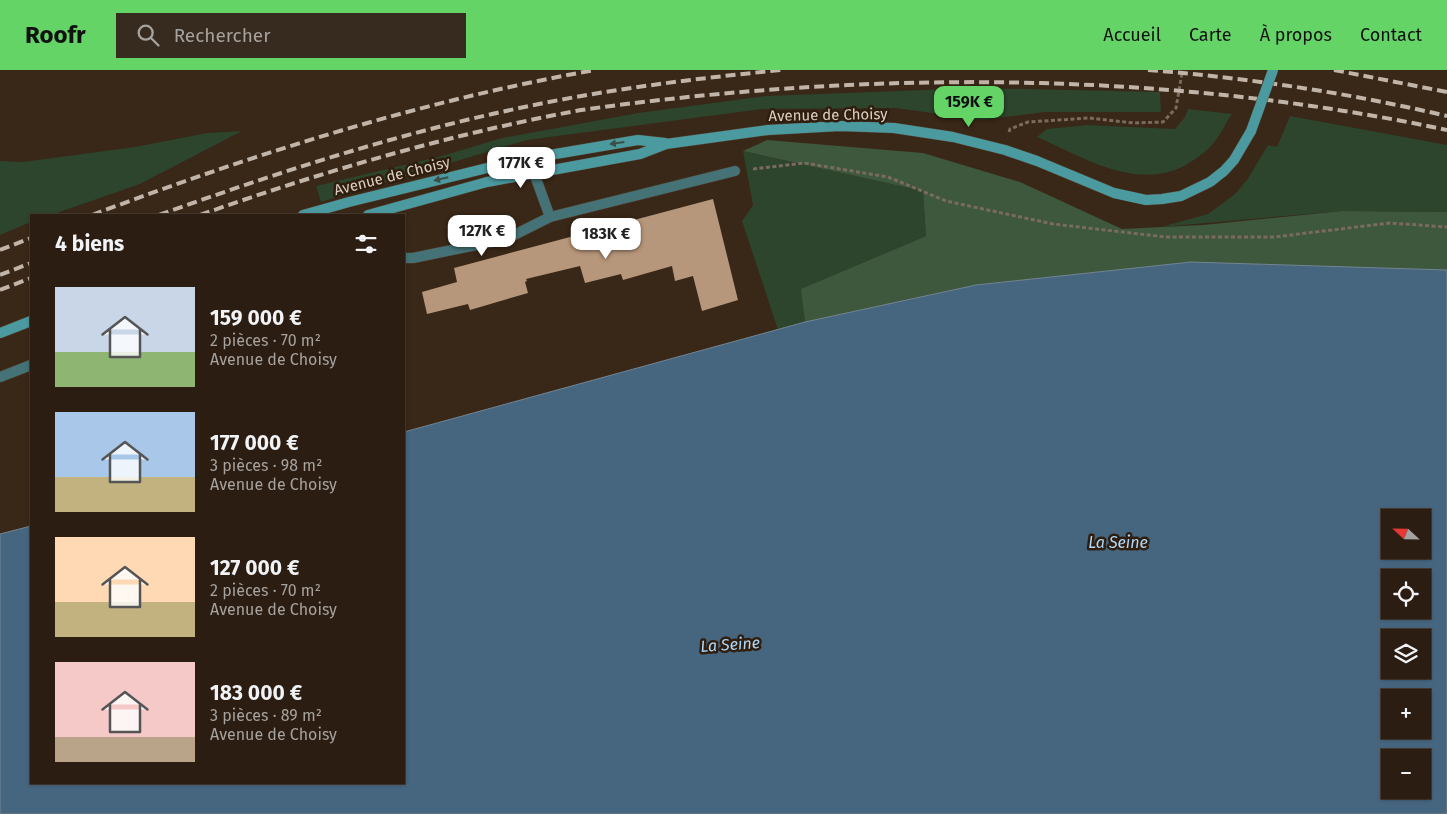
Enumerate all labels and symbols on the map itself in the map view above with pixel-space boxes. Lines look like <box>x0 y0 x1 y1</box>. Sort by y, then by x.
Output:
pin: 159K € <box>928 85 1010 128</box>
street label: Avenue de Choisy <box>768 105 888 125</box>
one-way arrow <box>609 139 625 147</box>
pin: 177K € <box>480 146 562 189</box>
street label: Avenue de Choisy <box>332 153 453 199</box>
one-way arrow <box>433 175 449 183</box>
pin: 127K € <box>441 214 523 257</box>
pin: 183K € <box>565 218 647 260</box>
north arrow <box>1381 509 1431 559</box>
water label: La Seine <box>1088 533 1148 552</box>
water label: La Seine <box>700 633 760 656</box>

